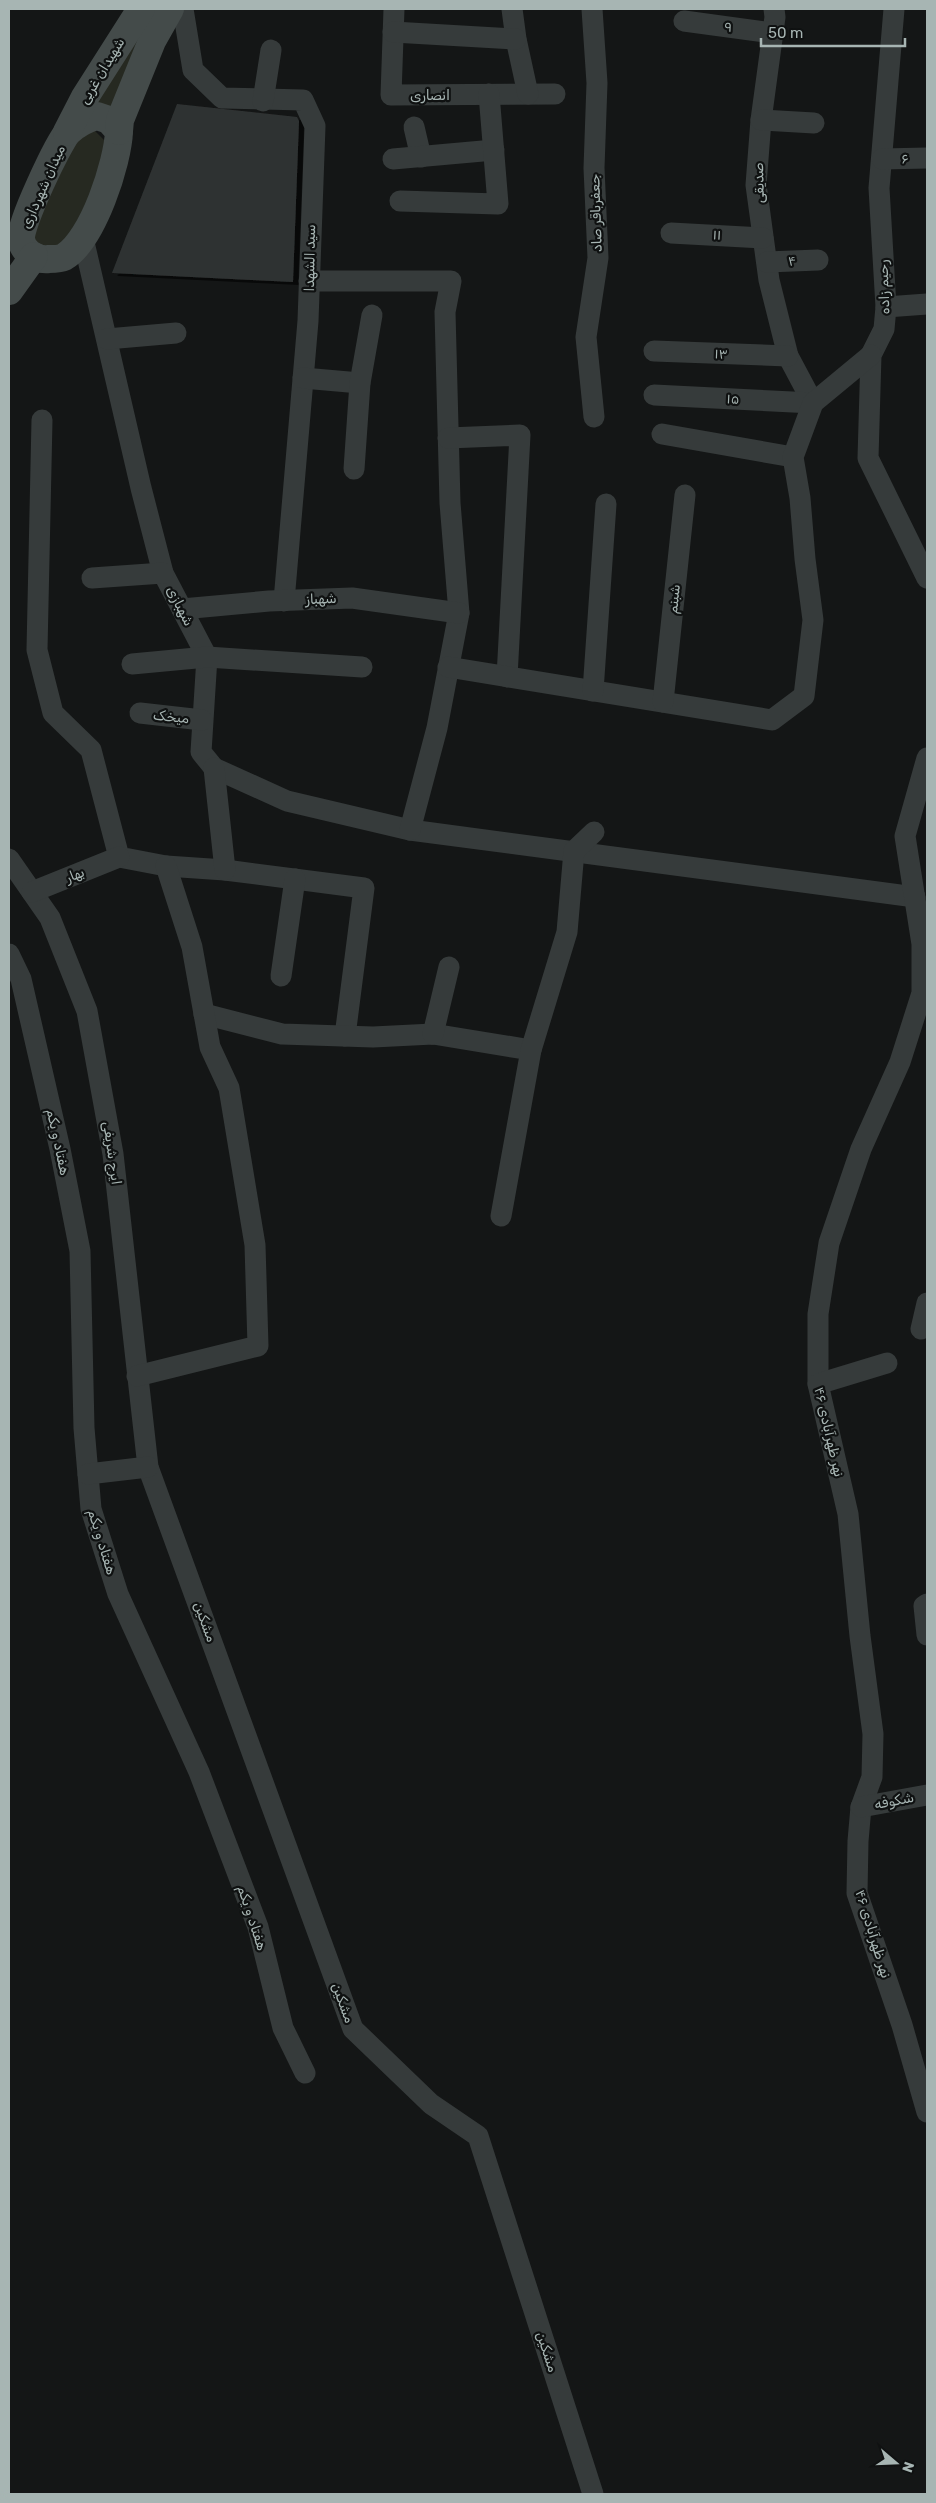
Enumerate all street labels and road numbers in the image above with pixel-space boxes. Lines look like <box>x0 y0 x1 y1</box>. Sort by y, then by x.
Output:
street label: ۹ <box>723 18 733 36</box>
street label: شهیدان غربی <box>75 35 129 107</box>
street label: انصاری <box>410 87 450 104</box>
street label: میدان شهرداری <box>17 142 69 231</box>
street label: ۶ <box>901 150 909 168</box>
street label: صدیقی <box>750 162 768 204</box>
street label: جعفرباقر صاد <box>586 173 606 253</box>
street label: سید الشهدا <box>301 224 319 292</box>
street label: ۱۱ <box>712 226 722 244</box>
street label: ۴ <box>788 252 796 270</box>
street label: رحیم زاده <box>875 259 893 315</box>
street label: ۱۳ <box>714 345 728 363</box>
street label: ۱۵ <box>726 390 740 408</box>
street label: شهبازی <box>163 583 197 629</box>
street label: شبنم <box>664 583 684 615</box>
street label: شهباز <box>304 590 337 608</box>
street label: میخک <box>152 707 190 727</box>
street label: بهار <box>62 864 87 887</box>
street label: هفتاد و یکم <box>43 1107 73 1177</box>
street label: ایرج شریفی <box>97 1120 125 1186</box>
street label: نهر ظهرآبادی ۴۶ <box>810 1385 848 1479</box>
street label: هفتاد و یکم <box>84 1507 120 1577</box>
street label: مشکین <box>190 1600 220 1645</box>
street label: شکوفه <box>873 1789 915 1813</box>
street label: هفتاد و یکم <box>234 1883 270 1953</box>
street label: نهر ظهرآبادی ۴۶ <box>851 1888 895 1980</box>
street label: مشکین <box>328 1981 358 2026</box>
street label: مشکین <box>532 2330 562 2375</box>

